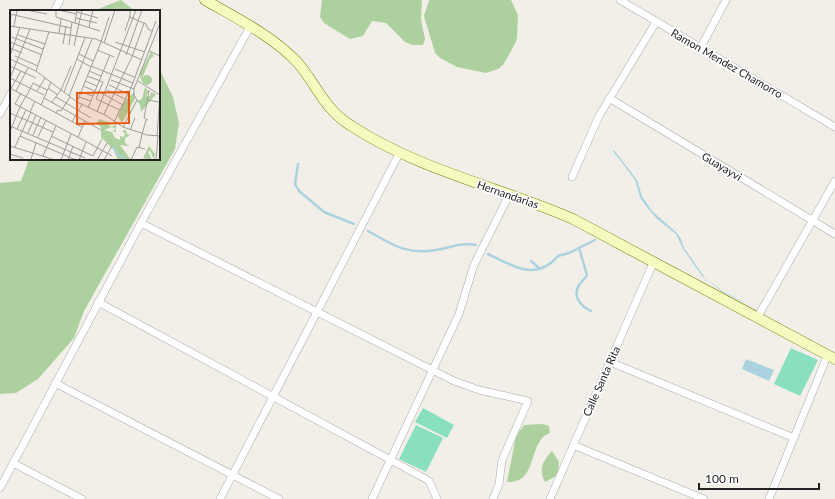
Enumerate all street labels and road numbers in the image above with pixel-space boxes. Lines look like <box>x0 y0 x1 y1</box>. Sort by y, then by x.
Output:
street label: Ramon Mendez Chamorro <box>669 26 785 100</box>
street label: Guayayvi <box>700 149 745 183</box>
street label: Hernandarias <box>475 177 541 211</box>
street label: Calle Santa Rita <box>580 344 622 418</box>

